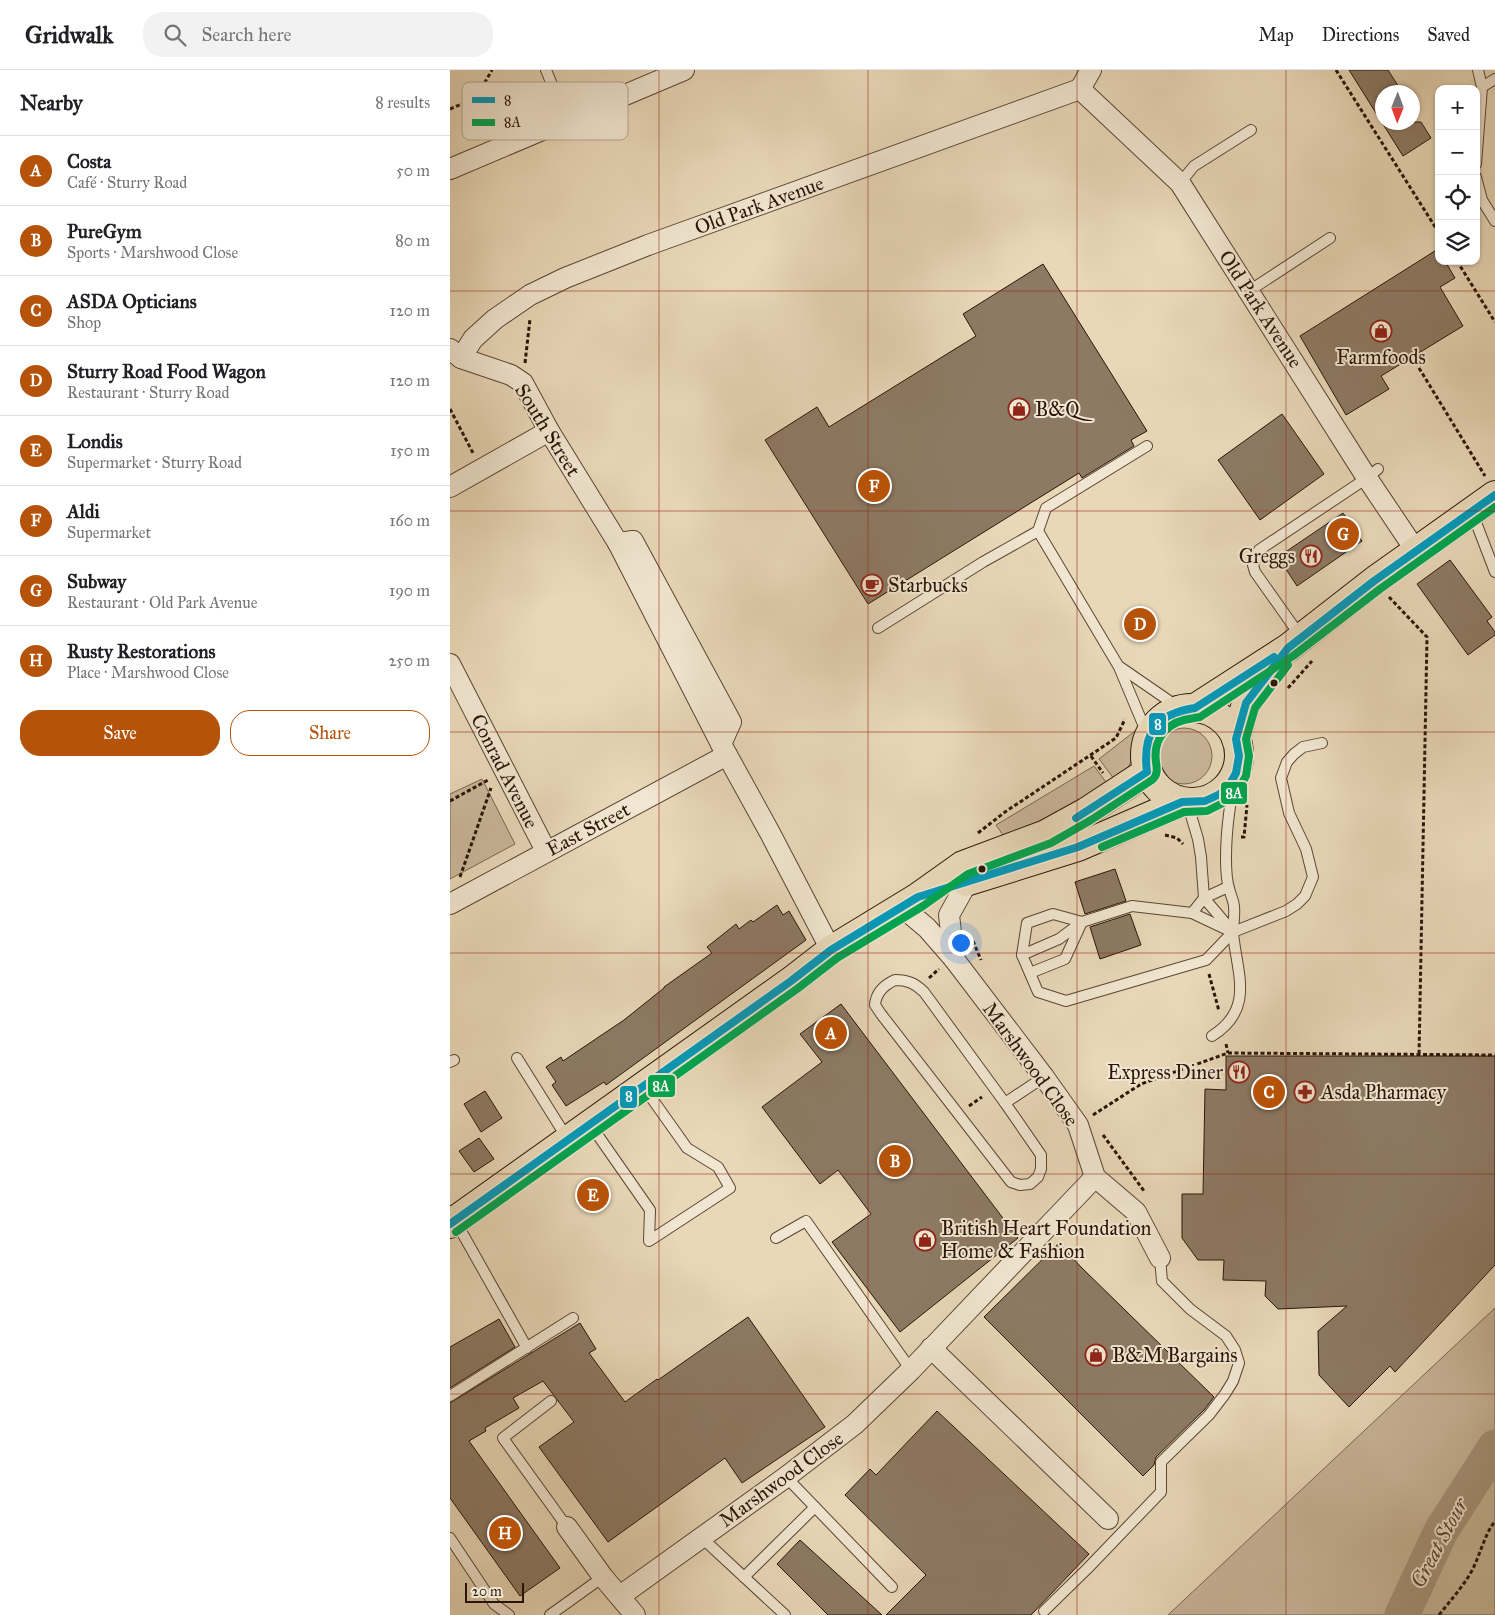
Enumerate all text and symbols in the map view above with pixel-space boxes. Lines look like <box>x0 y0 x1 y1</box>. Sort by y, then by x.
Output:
search box <box>143 12 493 57</box>
text: Gridwalk <box>25 20 113 50</box>
icon: search <box>161 21 189 49</box>
text: Search here <box>201 23 291 46</box>
text: Map <box>1258 24 1294 46</box>
text: Directions <box>1322 24 1399 46</box>
text: Saved <box>1427 24 1470 46</box>
legend <box>462 82 628 140</box>
north arrow <box>1375 85 1420 130</box>
map controls <box>1435 85 1480 265</box>
button: + <box>1435 85 1480 130</box>
text: Nearby <box>20 90 83 116</box>
text: 8 <box>504 92 511 109</box>
text: 8 results <box>375 93 430 112</box>
text: 8A <box>504 114 521 131</box>
button: − <box>1435 130 1480 175</box>
text: Costa <box>67 150 111 173</box>
text: A <box>31 161 41 180</box>
text: 50 m <box>396 161 430 180</box>
street label: Old Park Avenue <box>691 171 827 239</box>
text: Café · Sturry Road <box>67 173 187 192</box>
button: locate <box>1435 175 1480 220</box>
text: PureGym <box>67 220 142 243</box>
button: layers <box>1435 220 1480 265</box>
text: B <box>31 231 41 250</box>
text: 80 m <box>395 231 430 250</box>
text: Sports · Marshwood Close <box>67 243 238 262</box>
street label: Old Park Avenue <box>1214 246 1308 372</box>
text: ASDA Opticians <box>67 290 197 313</box>
text: C <box>31 301 41 320</box>
text: 120 m <box>390 301 430 320</box>
text: Shop <box>67 313 101 332</box>
shop icon: Farmfoods <box>1369 319 1393 343</box>
place label: Farmfoods <box>1336 345 1426 369</box>
text: Sturry Road Food Wagon <box>67 360 266 383</box>
text: D <box>30 371 42 390</box>
text: 120 m <box>390 371 430 390</box>
street label: South Street <box>510 379 586 481</box>
text: Restaurant · Sturry Road <box>67 383 229 402</box>
shop icon: B&Q <box>1007 397 1031 421</box>
place label: B&Q <box>1035 397 1093 421</box>
text: Londis <box>67 430 123 453</box>
text: E <box>30 441 42 460</box>
text: 150 m <box>390 441 430 460</box>
text: Supermarket · Sturry Road <box>67 453 242 472</box>
pin: F <box>858 467 890 505</box>
text: Aldi <box>67 500 100 523</box>
text: F <box>31 511 41 530</box>
text: 160 m <box>389 511 430 530</box>
pin: G <box>1327 515 1359 553</box>
text: Supermarket <box>67 523 151 542</box>
place label: Greggs <box>1239 544 1295 569</box>
restaurant icon: Greggs <box>1299 544 1323 568</box>
text: Subway <box>67 570 126 593</box>
cafe icon: Starbucks <box>860 573 884 597</box>
place label: Starbucks <box>888 573 968 597</box>
text: G <box>30 581 42 600</box>
text: 190 m <box>389 581 430 600</box>
text: Restaurant · Old Park Avenue <box>67 593 257 612</box>
pin: D <box>1124 605 1156 643</box>
text: Rusty Restorations <box>67 640 215 663</box>
text: H <box>29 651 43 670</box>
text: 250 m <box>389 651 430 670</box>
text: Place · Marshwood Close <box>67 663 229 682</box>
unlabelled marker <box>1269 678 1279 688</box>
button: Save <box>20 710 220 756</box>
button: Share <box>230 710 430 756</box>
street label: Conrad Avenue <box>466 710 544 832</box>
line badge: 8 <box>1148 712 1167 736</box>
text: 8 <box>1154 716 1162 733</box>
line badge: 8A <box>1220 781 1248 805</box>
text: 8A <box>1226 785 1243 802</box>
street label: East Street <box>542 797 634 861</box>
unlabelled marker <box>977 864 987 874</box>
your location <box>948 930 974 956</box>
street label: Marshwood Close <box>978 997 1084 1131</box>
pin: A <box>815 1014 847 1052</box>
place label: Express Diner <box>1107 1060 1223 1084</box>
restaurant icon: Express Diner <box>1227 1060 1251 1084</box>
pin: C <box>1253 1073 1285 1111</box>
line badge: 8A <box>647 1074 676 1098</box>
text: 8A <box>653 1078 670 1095</box>
pharmacy icon: Asda Pharmacy <box>1293 1080 1317 1104</box>
place label: Asda Pharmacy <box>1320 1080 1447 1104</box>
line badge: 8 <box>619 1085 638 1109</box>
text: 8 <box>625 1088 633 1105</box>
pin: B <box>879 1142 911 1180</box>
pin: E <box>577 1176 609 1214</box>
place label: British Heart Foundation Home & Fashion <box>941 1216 1152 1263</box>
shop icon: British Heart Foundation Home & Fashion <box>913 1228 937 1252</box>
shop icon: B&M Bargains <box>1084 1343 1108 1367</box>
place label: B&M Bargains <box>1112 1343 1238 1368</box>
street label: Marshwood Close <box>714 1426 848 1532</box>
water label: Great Stour <box>1405 1493 1474 1592</box>
pin: H <box>489 1514 521 1552</box>
scale bar <box>465 1580 524 1603</box>
text: 20 m <box>472 1583 502 1600</box>

